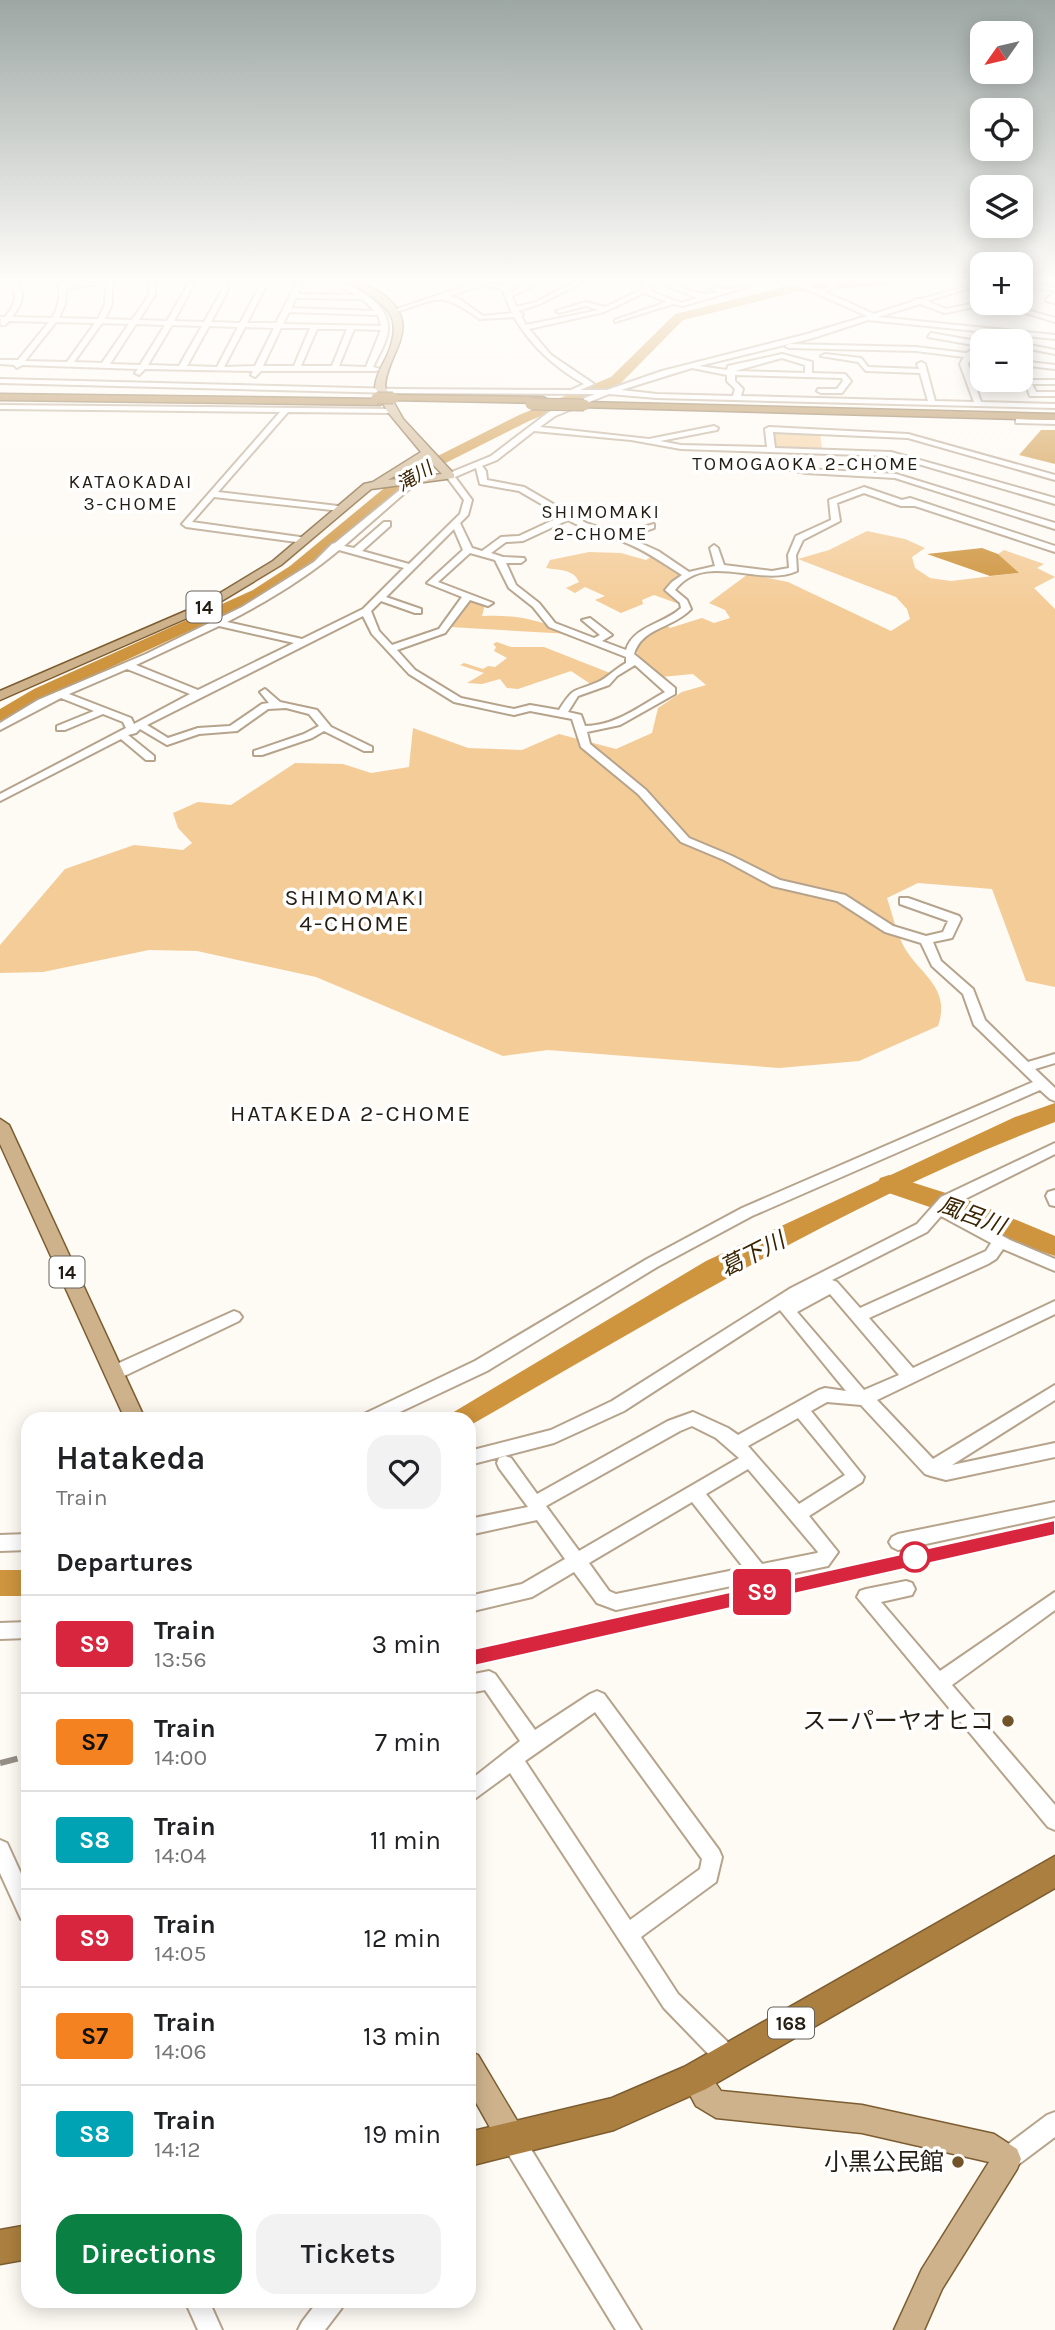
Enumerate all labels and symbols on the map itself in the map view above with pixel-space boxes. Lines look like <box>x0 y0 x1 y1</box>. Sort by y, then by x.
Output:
north arrow <box>970 21 1032 84</box>
district label: TOMOGAOKA 2-CHOME <box>692 453 920 475</box>
water label: 滝川 <box>393 457 438 496</box>
district label: KATAOKADAI 3-CHOME <box>69 471 193 515</box>
district label: SHIMOMAKI 2-CHOME <box>541 501 661 545</box>
road number: 14 <box>186 592 222 622</box>
district label: SHIMOMAKI 4-CHOME <box>284 884 426 937</box>
district label: HATAKEDA 2-CHOME <box>230 1100 472 1127</box>
water label: 風呂川 <box>935 1191 1012 1241</box>
water label: 葛下川 <box>715 1225 792 1282</box>
road number: 14 <box>50 1256 84 1288</box>
unlabelled marker <box>900 1542 930 1572</box>
line badge: S9 <box>730 1569 794 1615</box>
place label: スーパーヤオヒコ <box>802 1707 994 1735</box>
marker: スーパーヤオヒコ <box>1000 1713 1016 1729</box>
road number: 168 <box>768 2008 814 2038</box>
place label: 小黒公民館 <box>824 2148 944 2176</box>
marker: 小黒公民館 <box>950 2154 966 2170</box>

